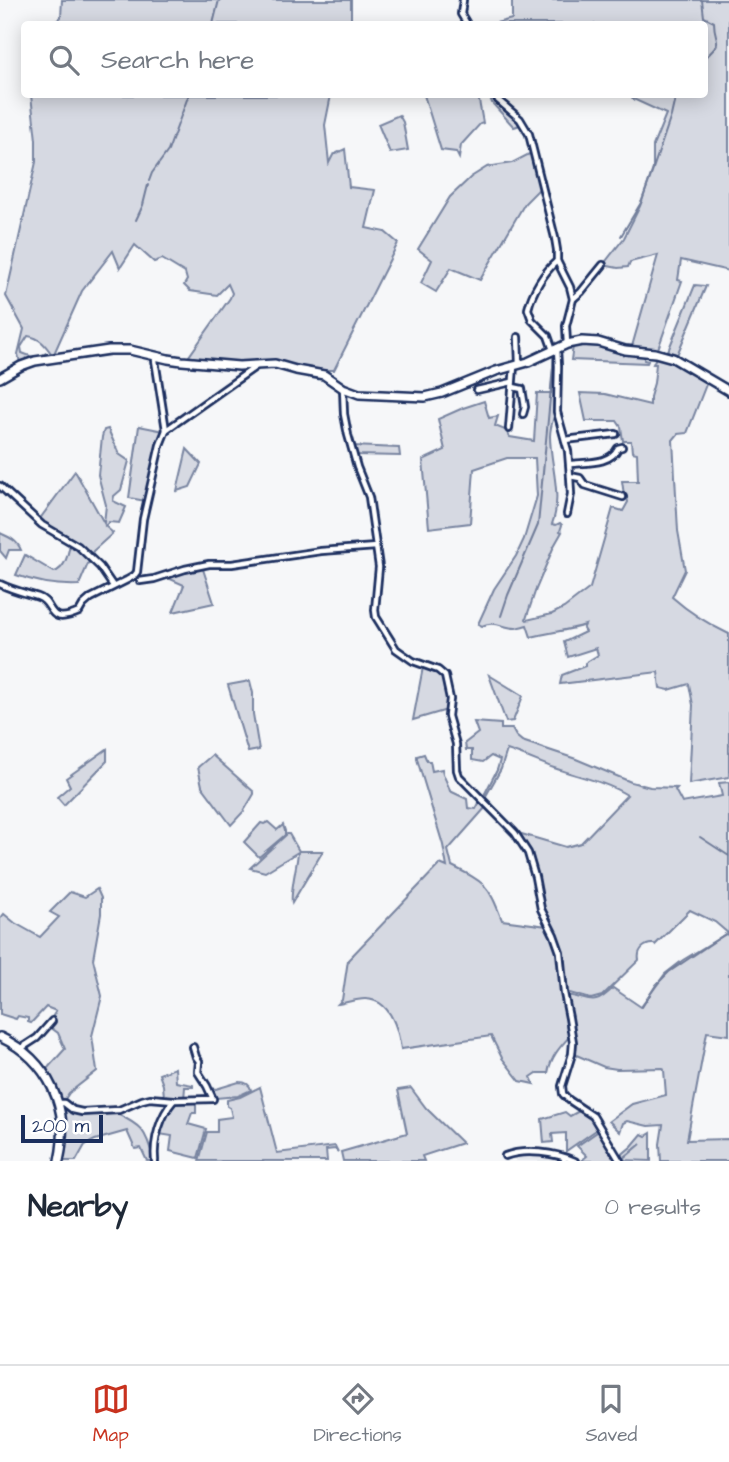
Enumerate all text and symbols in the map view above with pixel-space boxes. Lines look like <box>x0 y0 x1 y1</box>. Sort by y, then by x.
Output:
search box <box>21 21 708 98</box>
icon: search <box>45 41 83 79</box>
text: Search here <box>101 42 254 78</box>
scale bar <box>21 1112 103 1144</box>
text: 200 m <box>32 1113 89 1140</box>
text: Nearby <box>28 1186 128 1228</box>
text: 0 results <box>604 1191 701 1223</box>
tab: Map <box>92 1380 130 1449</box>
tab: Directions <box>313 1380 402 1449</box>
tab: Saved <box>585 1380 637 1449</box>

